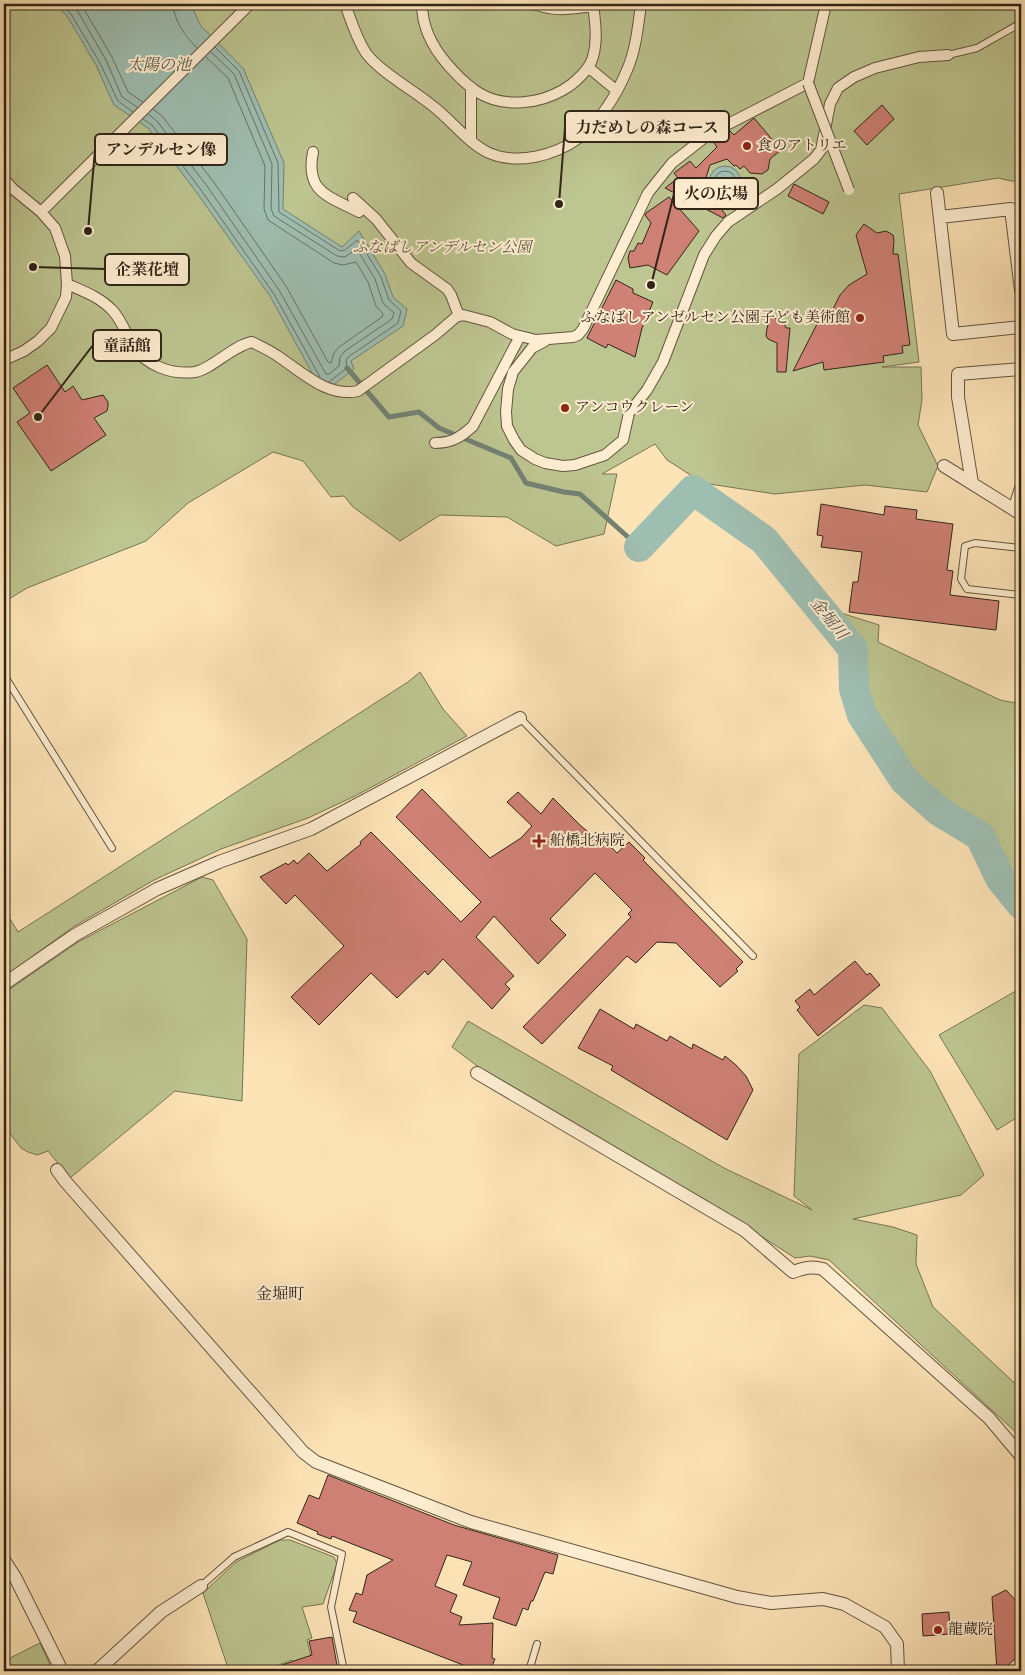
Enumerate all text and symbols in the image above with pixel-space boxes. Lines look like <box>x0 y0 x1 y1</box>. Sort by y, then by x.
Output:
water label: 太陽の池 <box>127 56 193 74</box>
callout: 力だめしの森コース <box>565 111 729 142</box>
text: 力だめしの森コース <box>575 119 719 137</box>
callout: アンデルセン像 <box>95 134 227 165</box>
place label: 食のアトリエ <box>757 137 847 154</box>
marker: 食のアトリエ <box>741 140 753 152</box>
text: アンデルセン像 <box>106 141 216 159</box>
callout: 火の広場 <box>674 178 758 209</box>
text: 火の広場 <box>684 185 748 203</box>
park label: ふなばしアンデルセン公園 <box>353 239 534 256</box>
callout: 企業花壇 <box>105 254 189 285</box>
text: 企業花壇 <box>115 261 179 279</box>
place label: ふなばしアンゼルセン公園子ども美術館 <box>581 309 850 326</box>
marker: ふなばしアンゼルセン公園子ども美術館 <box>854 312 866 324</box>
callout: 童話館 <box>93 330 161 361</box>
text: 童話館 <box>103 337 151 355</box>
place label: アンコウクレーン <box>575 400 694 416</box>
marker: アンコウクレーン <box>559 402 571 414</box>
water label: 金堀川 <box>807 594 852 644</box>
place label: 船橋北病院 <box>550 832 625 849</box>
marker: 船橋北病院 <box>532 834 546 848</box>
district label: 金堀町 <box>256 1285 304 1303</box>
place label: 龍蔵院 <box>948 1621 993 1638</box>
marker: 龍蔵院 <box>932 1624 944 1636</box>

